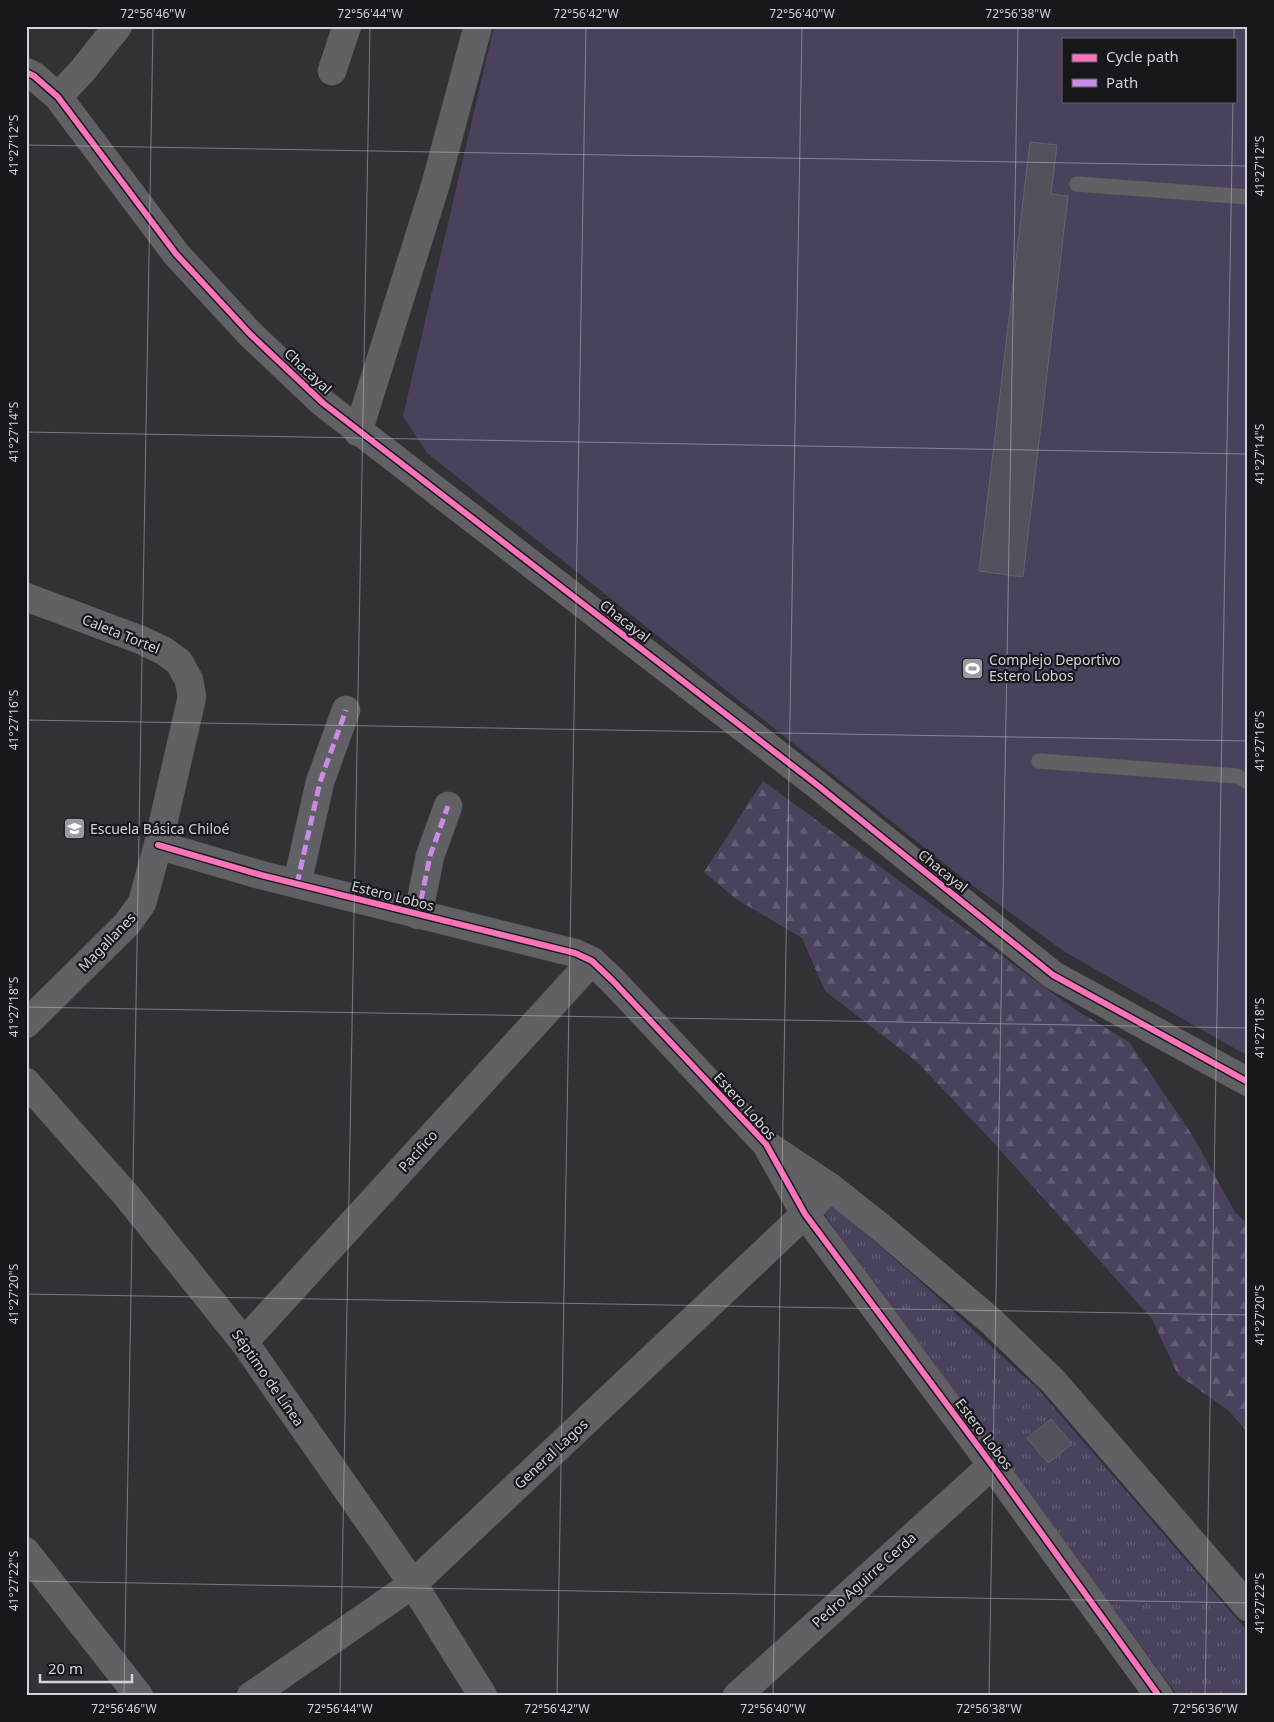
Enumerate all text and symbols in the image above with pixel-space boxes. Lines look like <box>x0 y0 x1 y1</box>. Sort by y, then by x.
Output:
text: 72°56'46"W <box>120 5 186 22</box>
text: 72°56'44"W <box>337 5 403 22</box>
text: 72°56'42"W <box>553 5 619 22</box>
text: 72°56'40"W <box>769 5 835 22</box>
text: 72°56'38"W <box>985 5 1051 22</box>
legend <box>1062 38 1236 102</box>
text: Cycle path <box>1106 46 1179 66</box>
text: Path <box>1106 72 1138 92</box>
text: 41°27'12"S <box>5 114 22 175</box>
text: 41°27'12"S <box>1251 135 1268 196</box>
street label: Chacayal <box>280 344 336 398</box>
text: 41°27'14"S <box>5 401 22 462</box>
text: 41°27'14"S <box>1251 423 1268 484</box>
street label: Chacayal <box>596 595 654 646</box>
street label: Caleta Tortel <box>79 609 163 658</box>
place label: Complejo Deportivo Estero Lobos <box>989 650 1120 685</box>
sports icon: Complejo Deportivo Estero Lobos <box>961 656 985 680</box>
text: 41°27'16"S <box>5 689 22 750</box>
text: 41°27'16"S <box>1251 710 1268 771</box>
school or university icon: Escuela Básica Chiloé <box>62 817 86 841</box>
place label: Escuela Básica Chiloé <box>90 819 230 838</box>
street label: Chacayal <box>915 845 972 896</box>
street label: Estero Lobos <box>350 876 437 915</box>
street label: Magallanes <box>74 908 140 975</box>
text: 41°27'18"S <box>5 976 22 1037</box>
text: 41°27'18"S <box>1251 997 1268 1058</box>
street label: Estero Lobos <box>710 1068 781 1144</box>
street label: Pacifico <box>394 1126 442 1176</box>
text: 41°27'20"S <box>5 1263 22 1324</box>
text: 41°27'20"S <box>1251 1284 1268 1345</box>
street label: Séptimo de Línea <box>228 1326 309 1430</box>
street label: Estero Lobos <box>951 1394 1018 1473</box>
street label: General Lagos <box>510 1414 592 1493</box>
street label: Pedro Aguirre Cerda <box>808 1528 920 1631</box>
text: 41°27'22"S <box>5 1550 22 1611</box>
text: 41°27'22"S <box>1251 1572 1268 1633</box>
scale bar <box>40 1652 132 1684</box>
text: 20 m <box>48 1658 83 1678</box>
text: 72°56'46"W <box>91 1700 157 1717</box>
text: 72°56'44"W <box>307 1700 373 1717</box>
text: 72°56'42"W <box>524 1700 590 1717</box>
text: 72°56'40"W <box>740 1700 806 1717</box>
text: 72°56'38"W <box>956 1700 1022 1717</box>
text: 72°56'36"W <box>1172 1700 1238 1717</box>

